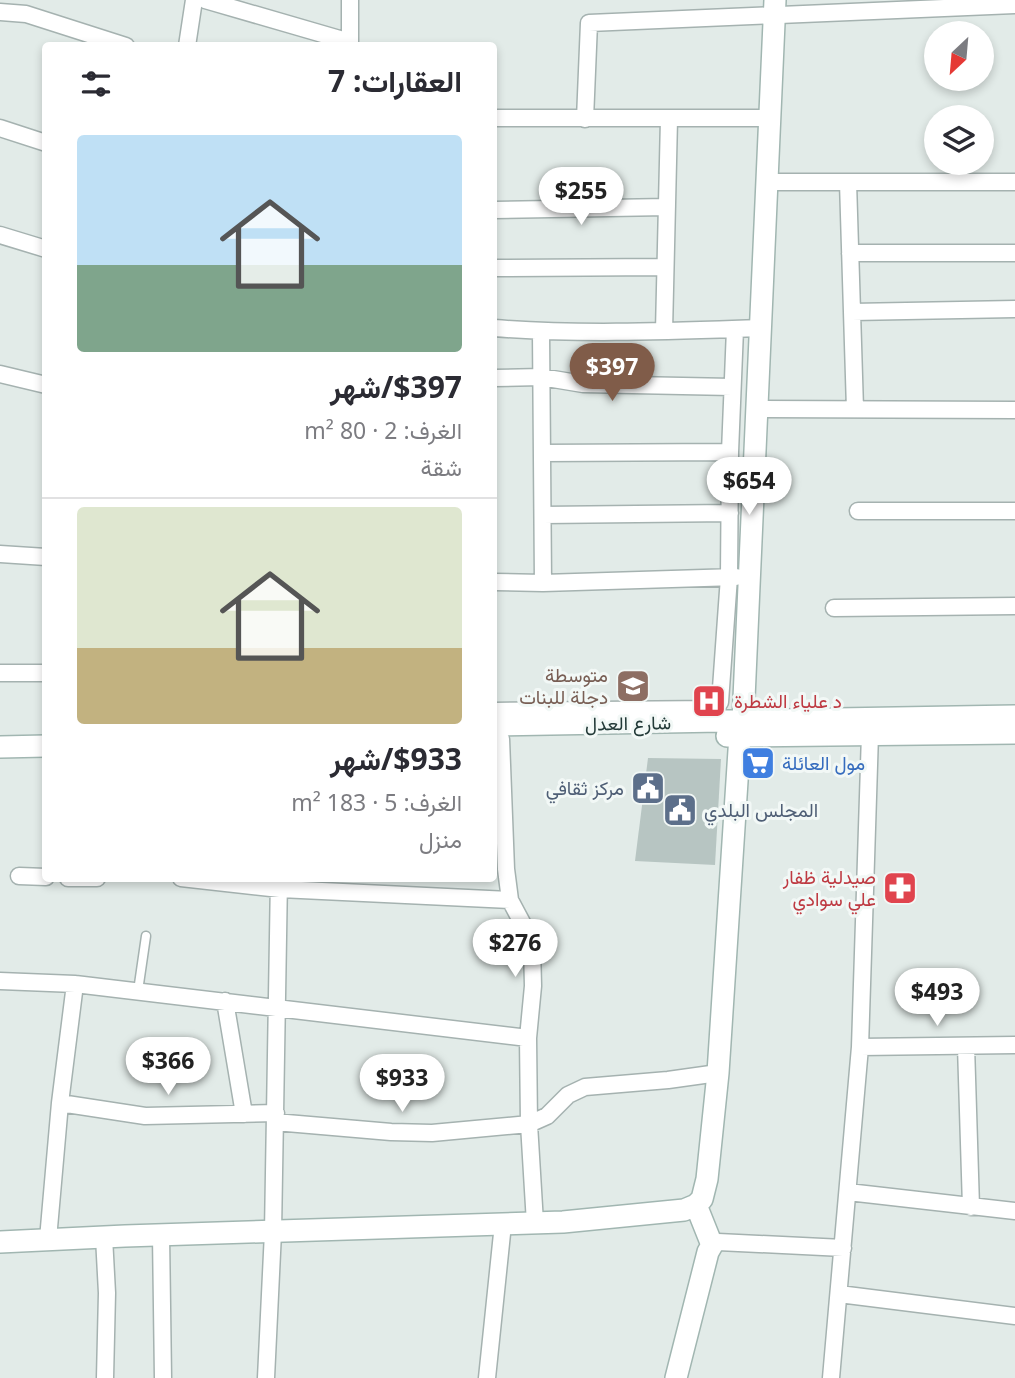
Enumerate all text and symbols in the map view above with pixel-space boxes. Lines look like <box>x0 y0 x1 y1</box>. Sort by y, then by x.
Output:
north arrow <box>924 21 994 91</box>
map controls <box>924 21 994 175</box>
text: العقارات: 7 <box>328 60 462 101</box>
icon: filters <box>77 65 115 103</box>
button: layers <box>924 105 994 175</box>
pin: $255 <box>540 168 622 227</box>
text: $255 <box>555 174 607 206</box>
icon: home <box>207 181 333 307</box>
pin: $397 <box>571 344 653 403</box>
text: $397 <box>586 350 638 382</box>
text: $397/شهر <box>330 366 462 407</box>
text: الغرف: 2 · 80 m² <box>304 414 462 446</box>
text: شقة <box>420 451 462 483</box>
pin: $654 <box>708 458 790 517</box>
text: $654 <box>723 464 775 496</box>
icon: home <box>207 553 333 679</box>
place label: متوسطة دجلة للبنات <box>519 662 608 710</box>
school or university icon: متوسطة دجلة للبنات <box>614 667 652 705</box>
hospital icon: د علياء الشطرة <box>690 682 728 720</box>
place label: د علياء الشطرة <box>734 688 842 714</box>
street label: شارع العدل <box>585 709 671 737</box>
text: $933/شهر <box>330 738 462 779</box>
supermarket icon: مول العائلة <box>739 744 777 782</box>
place label: مول العائلة <box>782 750 865 776</box>
public building icon: مركز ثقافي <box>629 769 667 807</box>
place label: مركز ثقافي <box>546 775 624 804</box>
text: الغرف: 5 · 183 m² <box>291 786 462 818</box>
public building icon: المجلس البلدي <box>661 791 699 829</box>
place label: المجلس البلدي <box>704 797 818 826</box>
text: منزل <box>419 823 462 855</box>
place label: صيدلية ظفار علي سوادي <box>782 864 876 915</box>
pharmacy icon: صيدلية ظفار علي سوادي <box>881 869 919 907</box>
pin: $276 <box>474 920 556 979</box>
text: $276 <box>489 926 541 958</box>
pin: $493 <box>896 968 978 1028</box>
text: $493 <box>911 975 963 1007</box>
pin: $366 <box>127 1038 209 1097</box>
text: $366 <box>142 1044 194 1076</box>
pin: $933 <box>361 1054 443 1114</box>
text: $933 <box>376 1061 428 1093</box>

